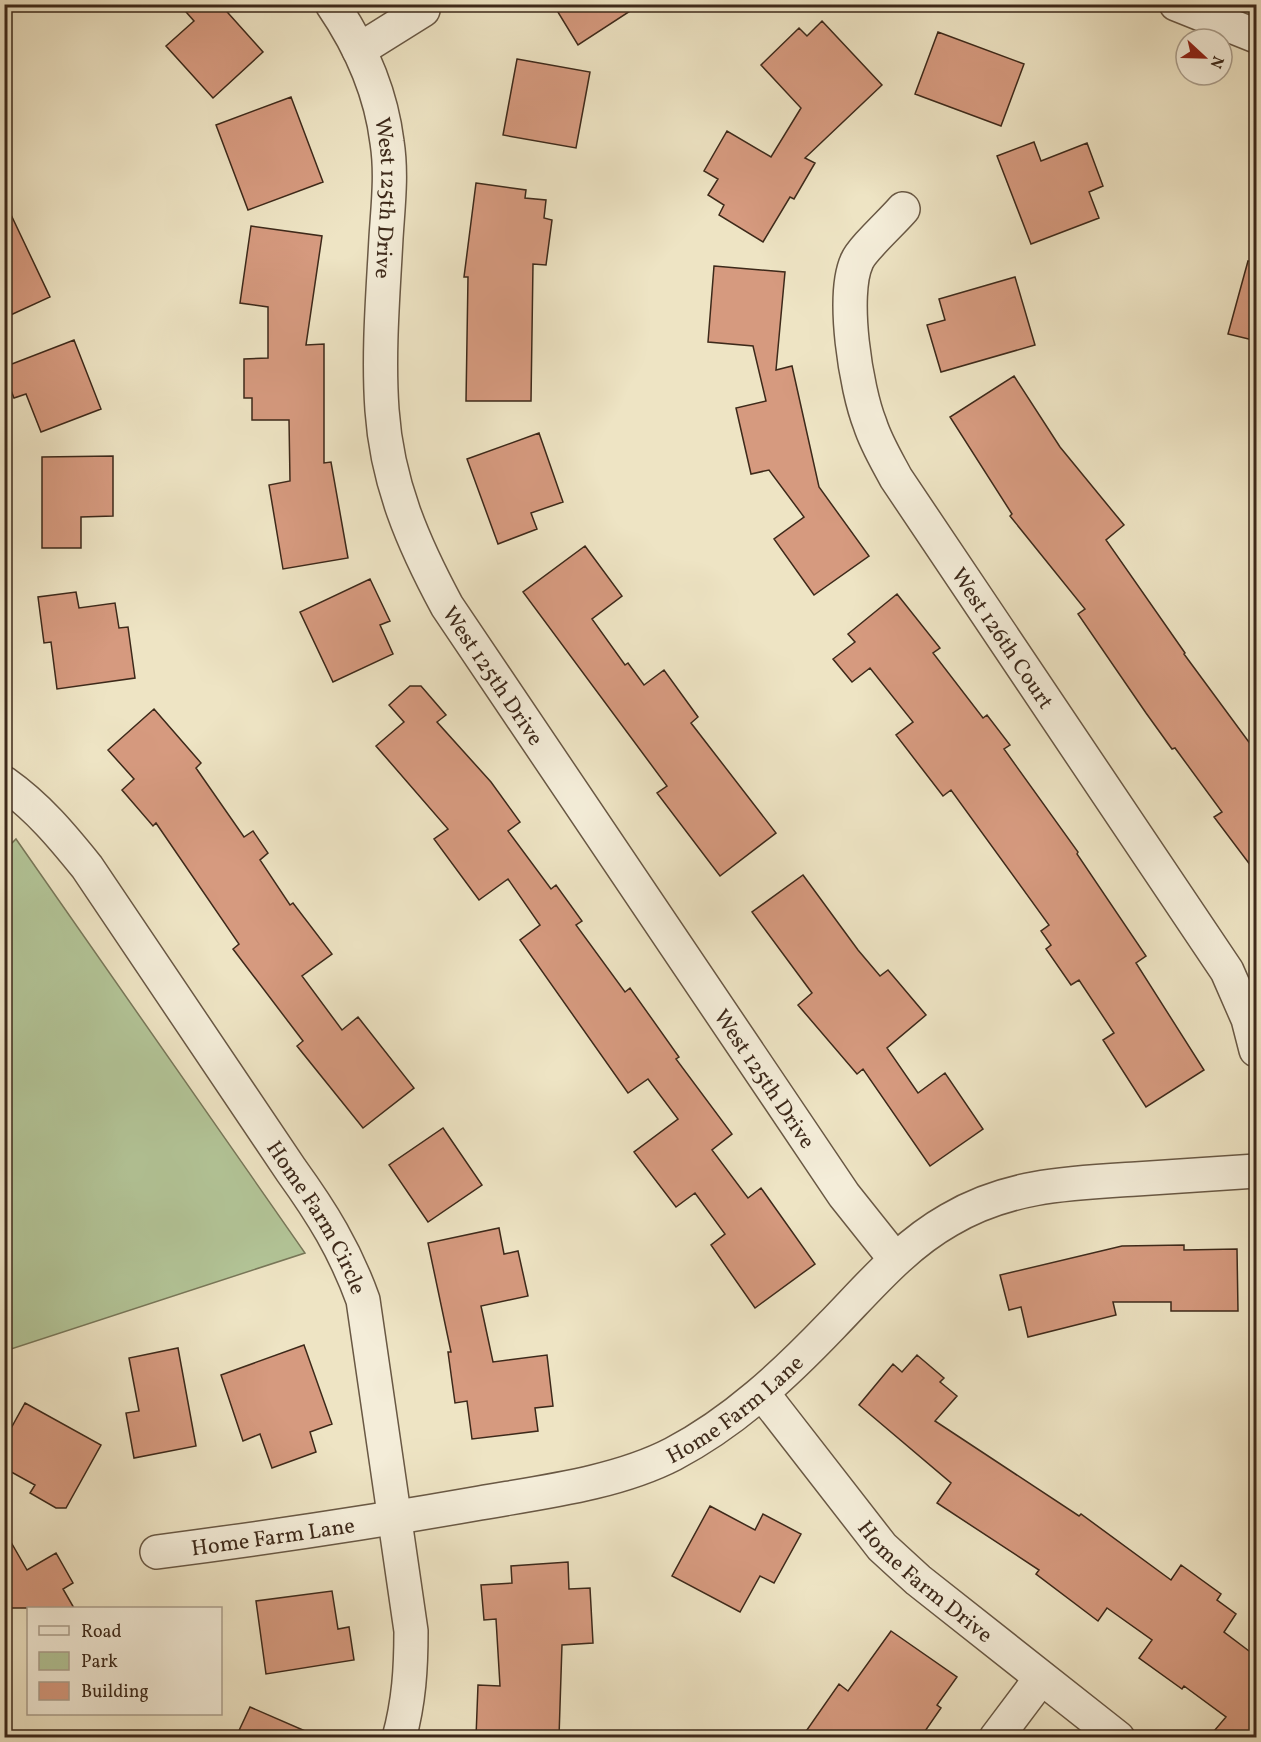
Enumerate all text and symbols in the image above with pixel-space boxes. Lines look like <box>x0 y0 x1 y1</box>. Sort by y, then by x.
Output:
north arrow <box>1174 27 1234 87</box>
text: N <box>1204 52 1228 72</box>
street label: West 125th Drive <box>365 115 402 280</box>
street label: West 126th Court <box>942 562 1060 716</box>
street label: West 125th Drive <box>433 601 550 753</box>
street label: West 125th Drive <box>705 1004 821 1156</box>
street label: Home Farm Circle <box>258 1135 372 1299</box>
street label: Home Farm Lane <box>662 1349 812 1473</box>
street label: Home Farm Lane <box>190 1511 357 1565</box>
street label: Home Farm Drive <box>849 1515 998 1651</box>
legend <box>27 1607 222 1715</box>
text: Road <box>81 1620 122 1645</box>
text: Park <box>81 1650 118 1675</box>
text: Building <box>81 1680 149 1705</box>

